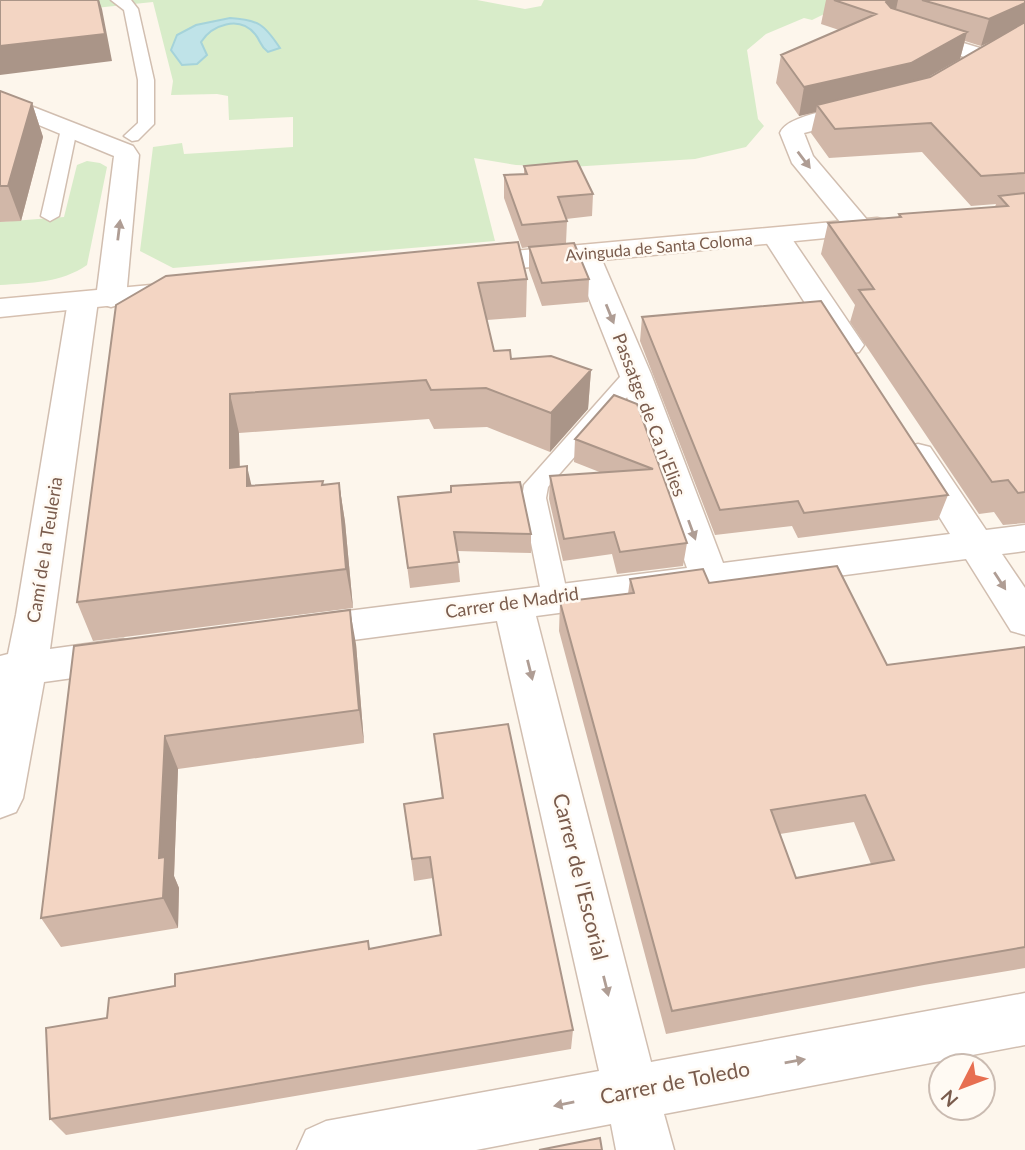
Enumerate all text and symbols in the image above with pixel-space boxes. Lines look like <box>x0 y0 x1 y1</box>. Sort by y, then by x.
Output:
one-way arrow <box>797 151 811 169</box>
one-way arrow <box>114 219 125 241</box>
street label: Avinguda de Santa Coloma <box>565 229 753 264</box>
one-way arrow <box>605 303 616 324</box>
street label: Passatge de Ca n'Elies <box>609 330 691 500</box>
street label: Camí de la Teuleria <box>22 475 66 625</box>
one-way arrow <box>687 520 698 541</box>
one-way arrow <box>993 571 1006 591</box>
street label: Carrer de Madrid <box>444 582 580 622</box>
one-way arrow <box>524 659 535 681</box>
street label: Carrer de l'Escorial <box>549 790 614 963</box>
one-way arrow <box>601 975 612 997</box>
north arrow <box>927 1052 997 1122</box>
street label: Carrer de Toledo <box>598 1055 752 1108</box>
one-way arrow <box>784 1055 806 1066</box>
text: N <box>936 1086 962 1112</box>
one-way arrow <box>553 1099 575 1110</box>

